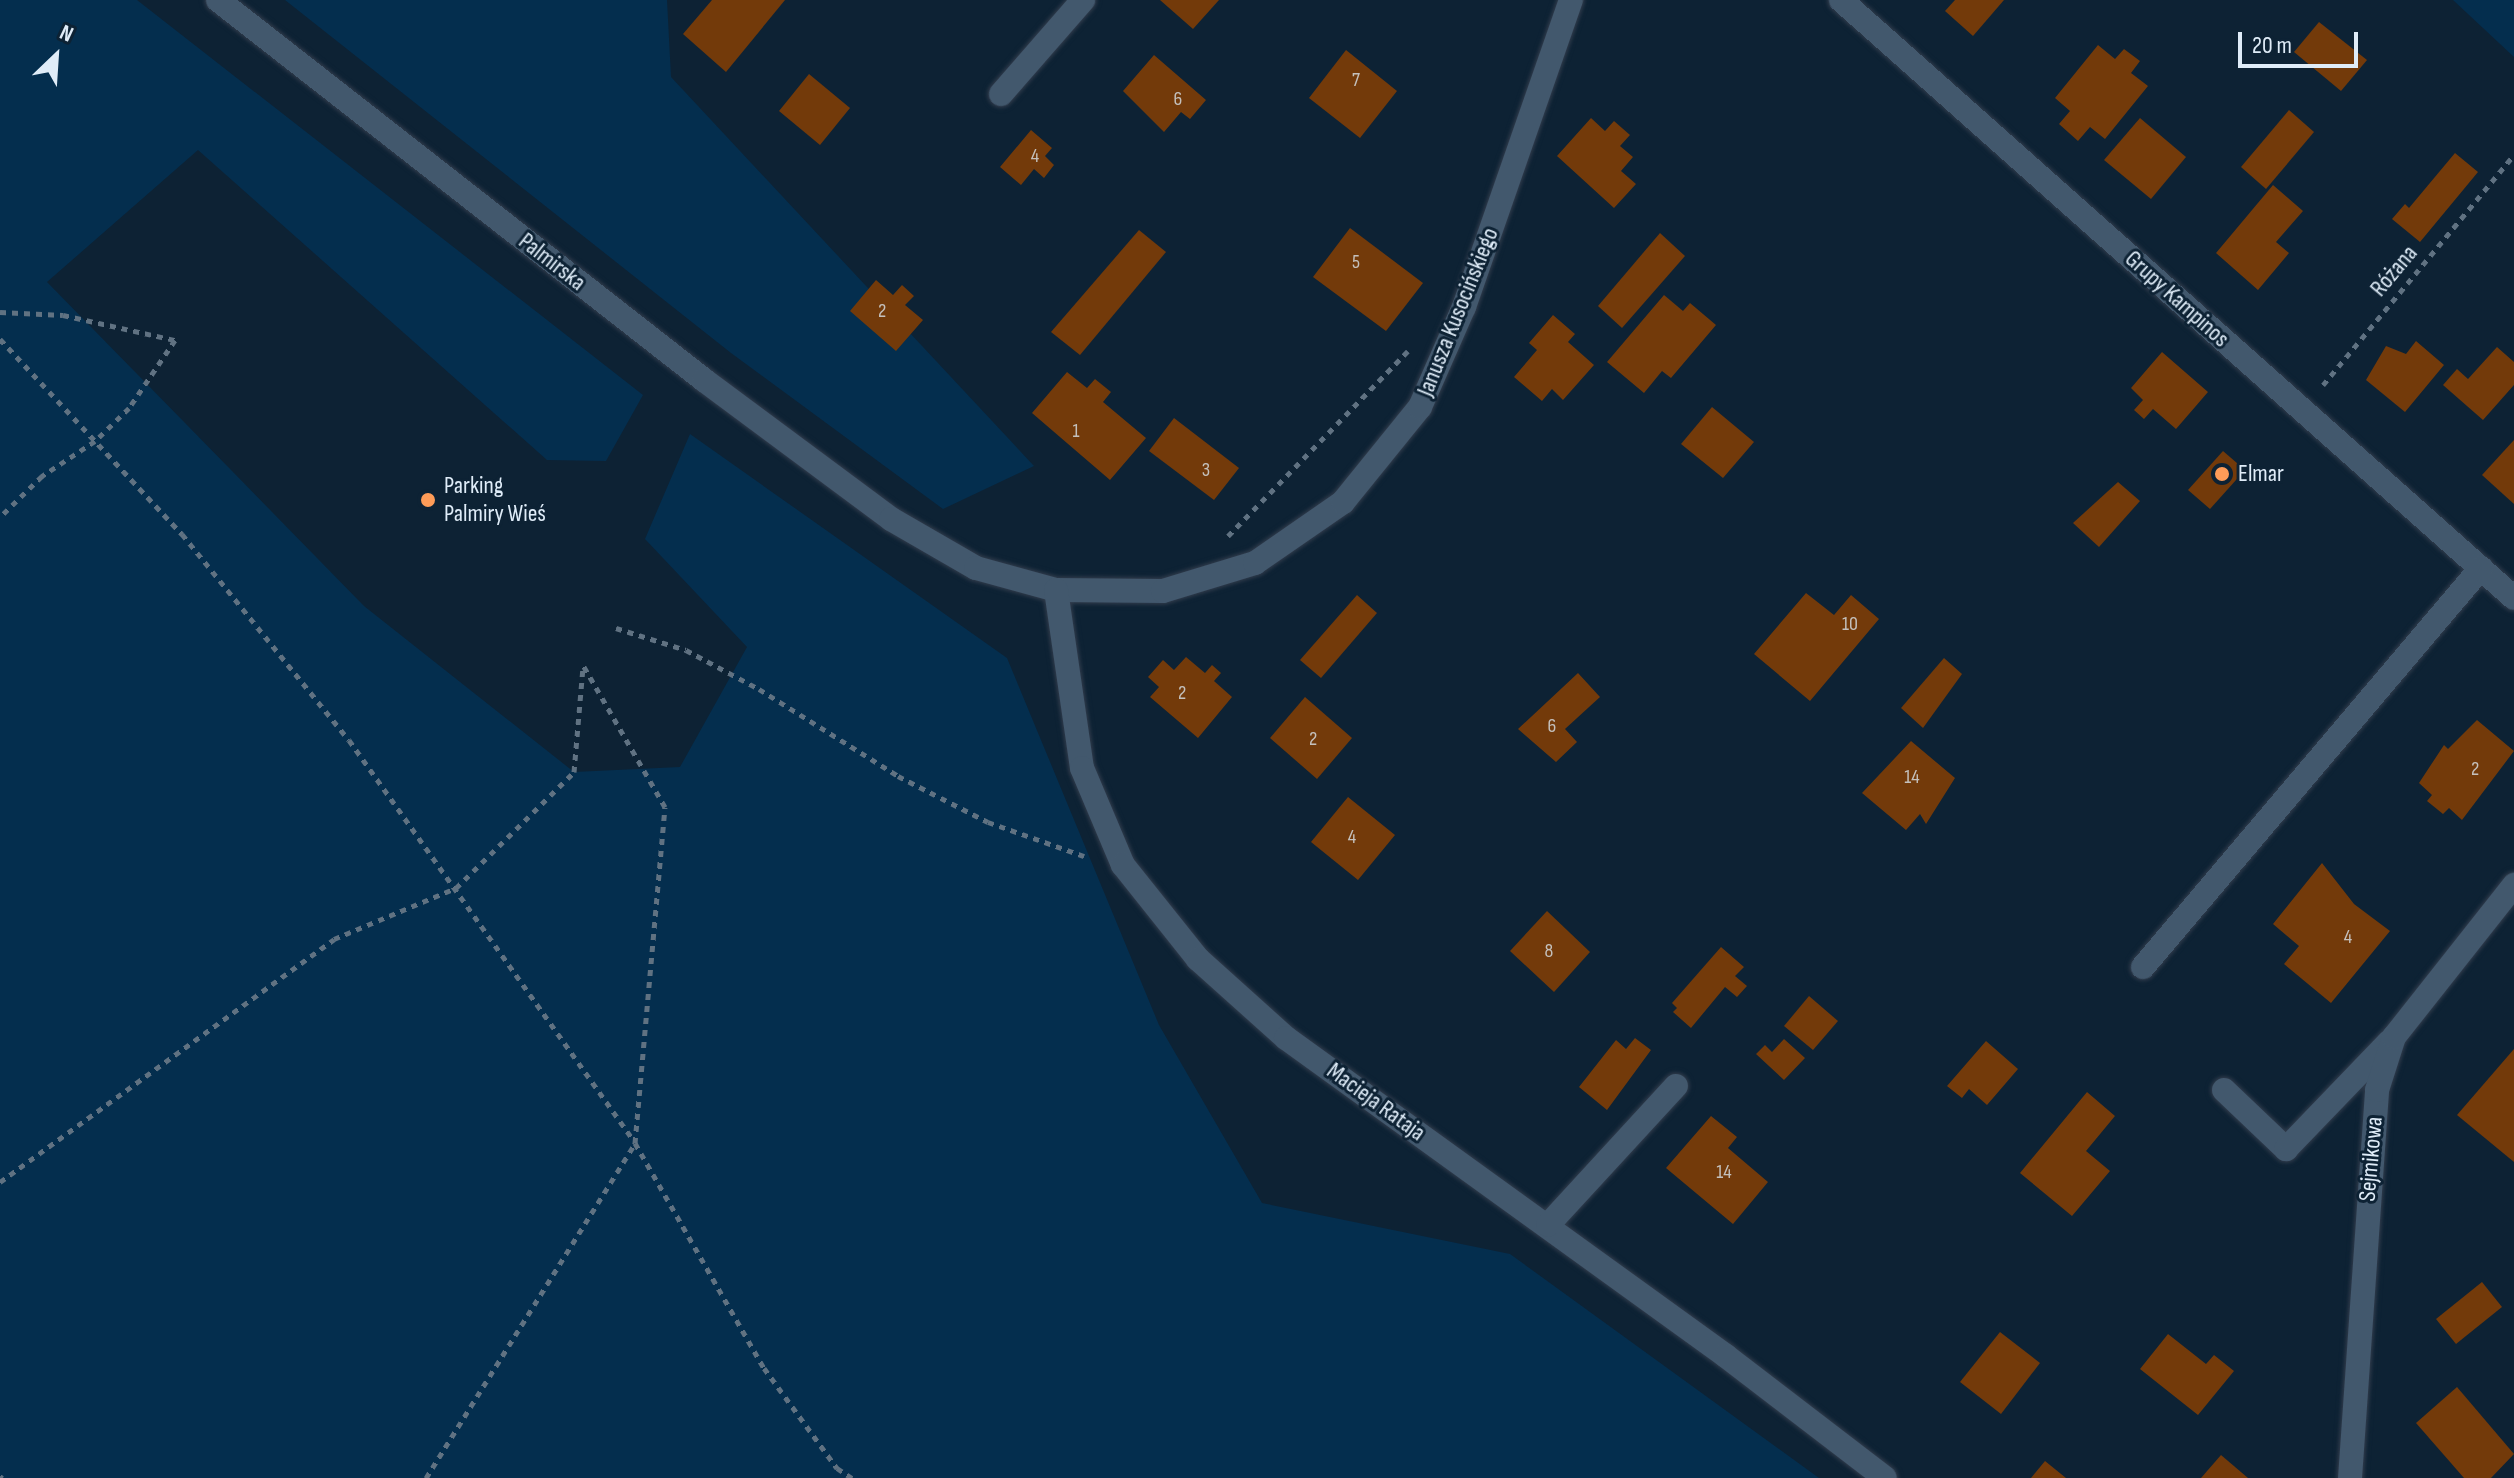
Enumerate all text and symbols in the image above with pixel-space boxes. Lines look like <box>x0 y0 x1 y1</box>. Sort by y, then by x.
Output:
north arrow <box>16 16 96 96</box>
scale bar <box>2242 16 2362 66</box>
text: N <box>55 19 77 49</box>
text: 20 m <box>2252 31 2292 60</box>
house number: 7 <box>1352 68 1360 92</box>
house number: 6 <box>1174 87 1182 111</box>
house number: 4 <box>1031 144 1039 168</box>
street label: Janusza Kusocińskiego <box>1411 223 1505 401</box>
street label: Palmirska <box>513 227 591 297</box>
street label: Różana <box>2364 240 2424 302</box>
street label: Grupy Kampinos <box>2119 245 2235 353</box>
house number: 5 <box>1352 250 1360 274</box>
house number: 2 <box>878 299 886 323</box>
house number: 1 <box>1073 419 1079 443</box>
house number: 3 <box>1202 458 1210 482</box>
place label: Elmar <box>2238 460 2284 488</box>
marker: Elmar <box>2213 465 2231 483</box>
place label: Parking Palmiry Wieś <box>444 472 546 528</box>
marker: Parking Palmiry Wieś <box>419 491 437 509</box>
house number: 10 <box>1842 612 1858 636</box>
house number: 2 <box>1178 681 1186 705</box>
house number: 6 <box>1548 714 1556 738</box>
house number: 2 <box>1309 727 1317 751</box>
house number: 2 <box>2471 757 2479 781</box>
house number: 14 <box>1904 765 1920 789</box>
house number: 4 <box>1348 825 1356 849</box>
house number: 4 <box>2344 925 2352 949</box>
house number: 8 <box>1545 939 1553 963</box>
street label: Macieja Rataja <box>1321 1057 1431 1147</box>
street label: Sejmikowa <box>2353 1115 2389 1203</box>
house number: 14 <box>1716 1160 1732 1184</box>

